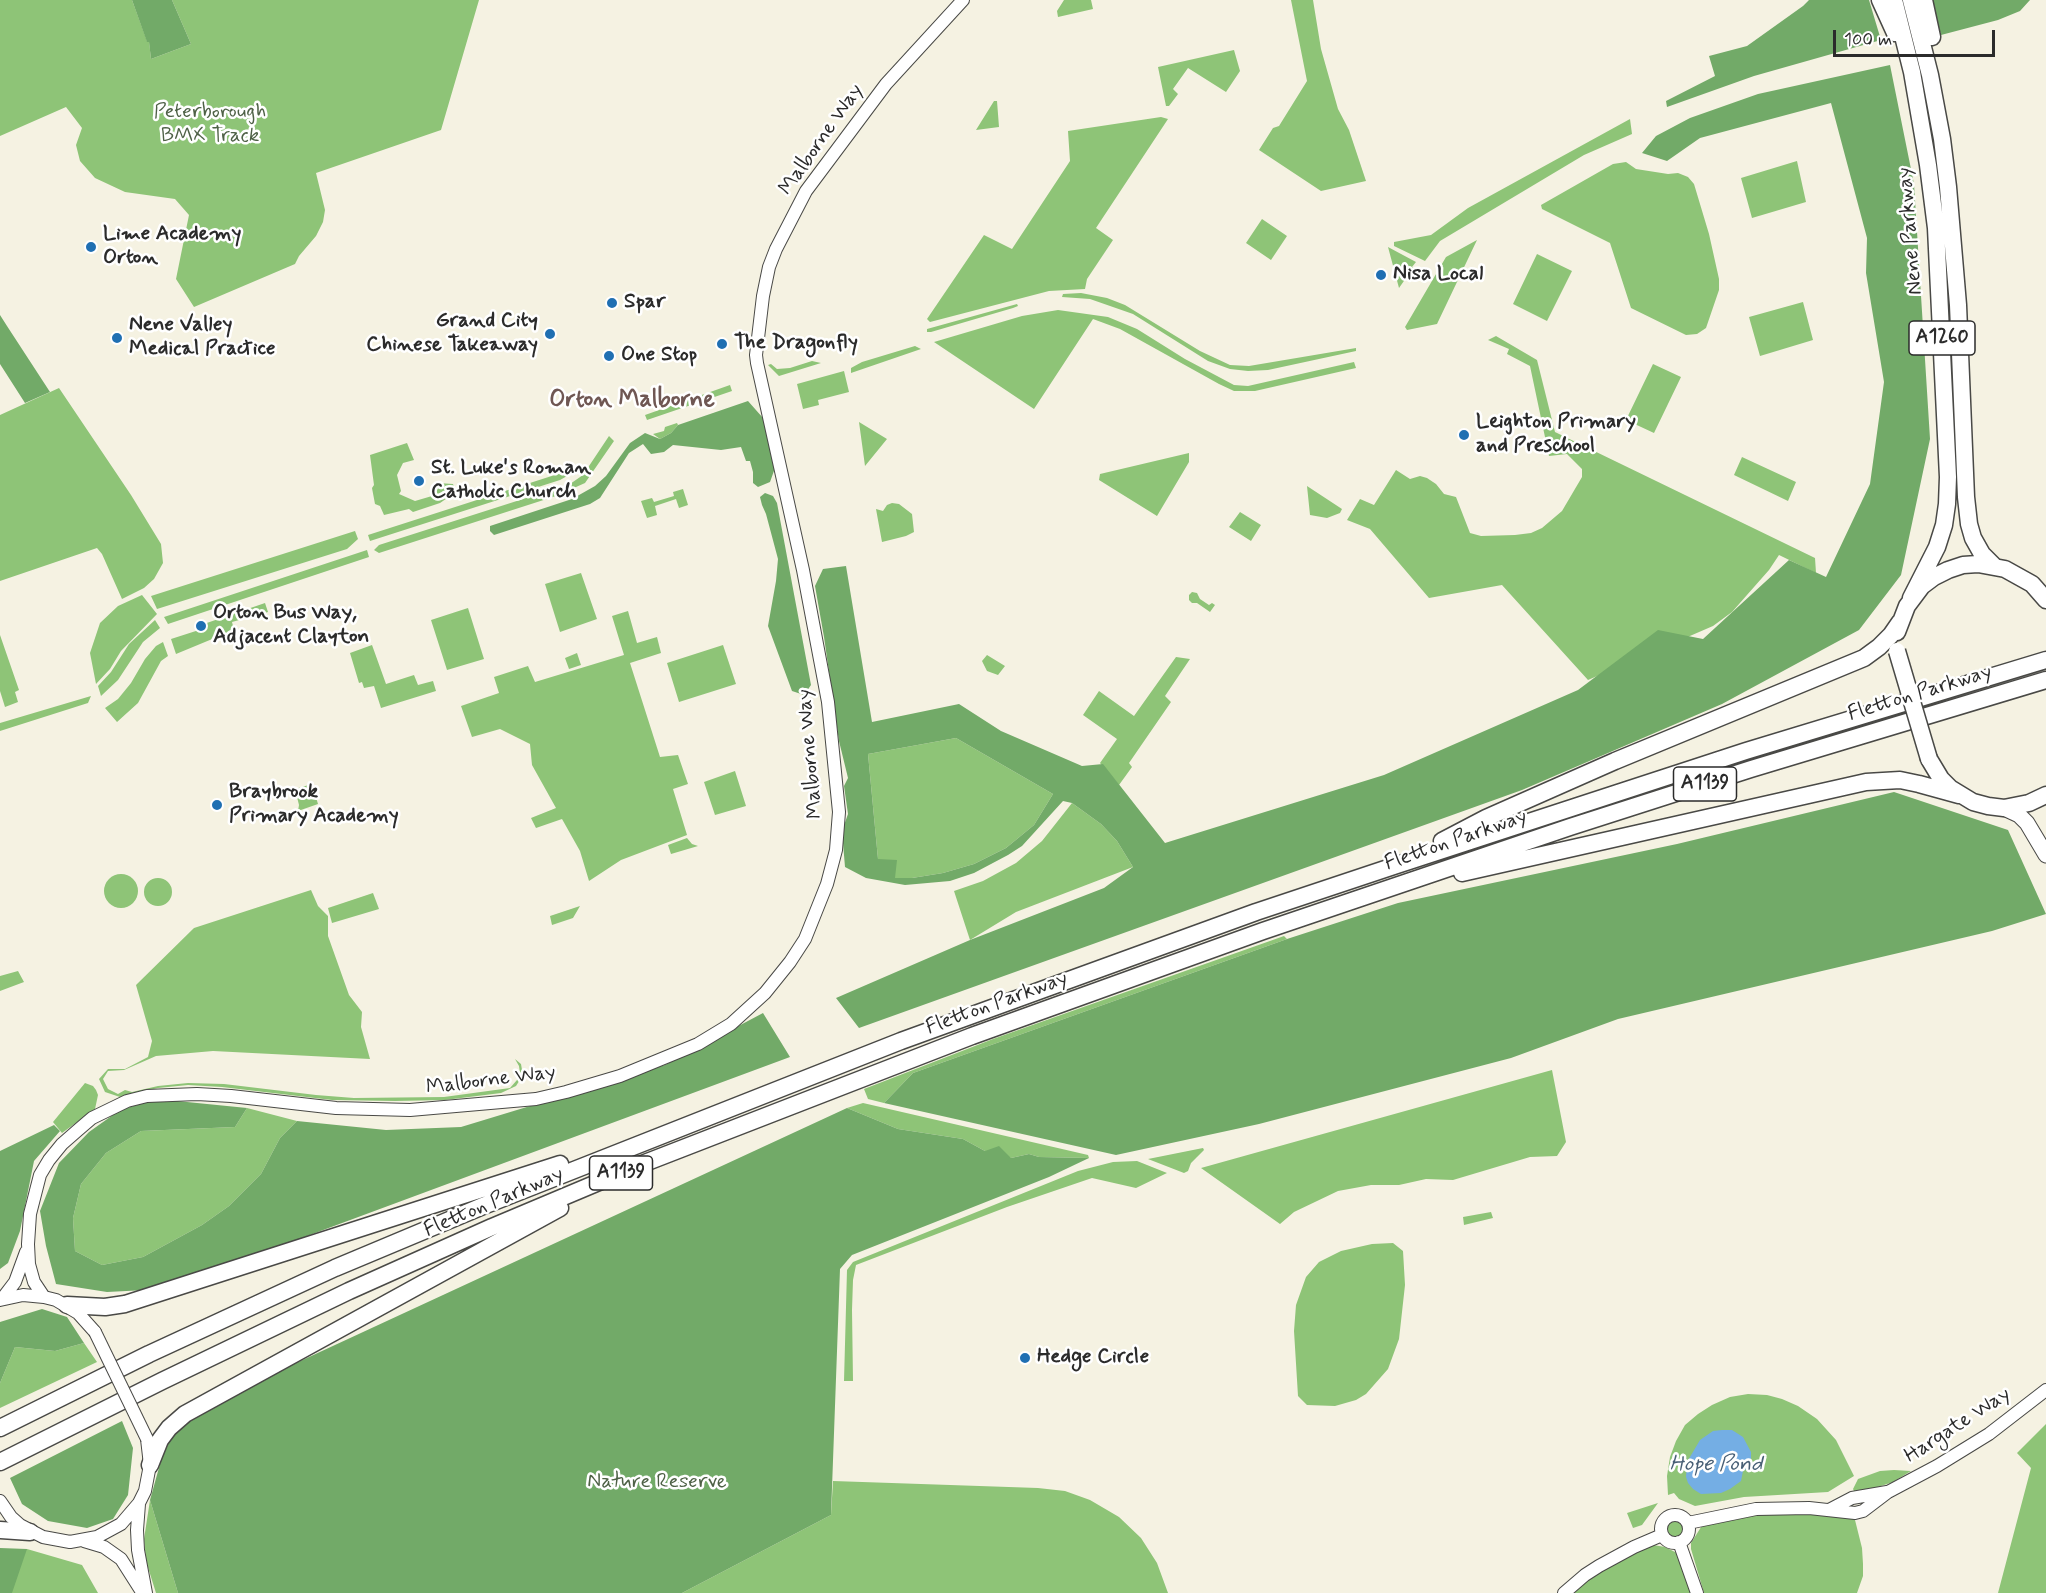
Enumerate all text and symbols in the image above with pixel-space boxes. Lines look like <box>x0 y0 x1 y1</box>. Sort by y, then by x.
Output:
scale bar <box>1836 18 1998 56</box>
text: 100 m <box>1844 28 1892 52</box>
street label: Malborne Way <box>774 79 870 201</box>
park label: Peterborough BMX Track <box>154 100 266 150</box>
street label: Nene Parkway <box>1893 166 1929 296</box>
place label: Lime Academy Orton <box>103 222 241 272</box>
marker: Lime Academy Orton <box>84 240 98 254</box>
place label: Nisa Local <box>1393 262 1483 288</box>
marker: Nisa Local <box>1374 268 1388 282</box>
place label: Spar <box>624 290 665 316</box>
marker: Spar <box>605 296 619 310</box>
place label: Grand City Chinese Takeaway <box>366 309 538 359</box>
place label: Nene Valley Medical Practice <box>129 313 275 363</box>
road number: A1260 <box>1909 321 1975 355</box>
marker: Grand City Chinese Takeaway <box>543 327 557 341</box>
marker: Nene Valley Medical Practice <box>110 331 124 345</box>
place label: The Dragonfly <box>734 331 858 357</box>
marker: The Dragonfly <box>715 337 729 351</box>
place label: One Stop <box>621 343 697 369</box>
marker: One Stop <box>602 349 616 363</box>
district label: Orton Malborne <box>549 387 715 415</box>
place label: Leighton Primary and Preschool <box>1476 410 1636 460</box>
marker: Leighton Primary and Preschool <box>1457 428 1471 442</box>
place label: St. Luke's Roman Catholic Church <box>431 456 591 506</box>
marker: St. Luke's Roman Catholic Church <box>412 474 426 488</box>
place label: Orton Bus Way, Adjacent Clayton <box>213 601 369 651</box>
marker: Orton Bus Way, Adjacent Clayton <box>194 619 208 633</box>
street label: Fletton Parkway <box>1845 660 1995 728</box>
street label: Malborne Way <box>793 688 829 820</box>
road number: A1139 <box>1674 767 1736 801</box>
place label: Braybrook Primary Academy <box>229 780 399 830</box>
marker: Braybrook Primary Academy <box>210 798 224 812</box>
street label: Fletton Parkway <box>1381 805 1531 877</box>
street label: Fletton Parkway <box>923 967 1071 1041</box>
street label: Malborne Way <box>425 1061 557 1101</box>
road number: A1139 <box>590 1156 652 1190</box>
street label: Fletton Parkway <box>420 1162 568 1244</box>
place label: Hedge Circle <box>1037 1345 1149 1371</box>
marker: Hedge Circle <box>1018 1351 1032 1365</box>
street label: Hargate Way <box>1900 1382 2016 1470</box>
water label: Hope Pond <box>1670 1452 1762 1478</box>
park label: Nature Reserve <box>587 1470 727 1496</box>

